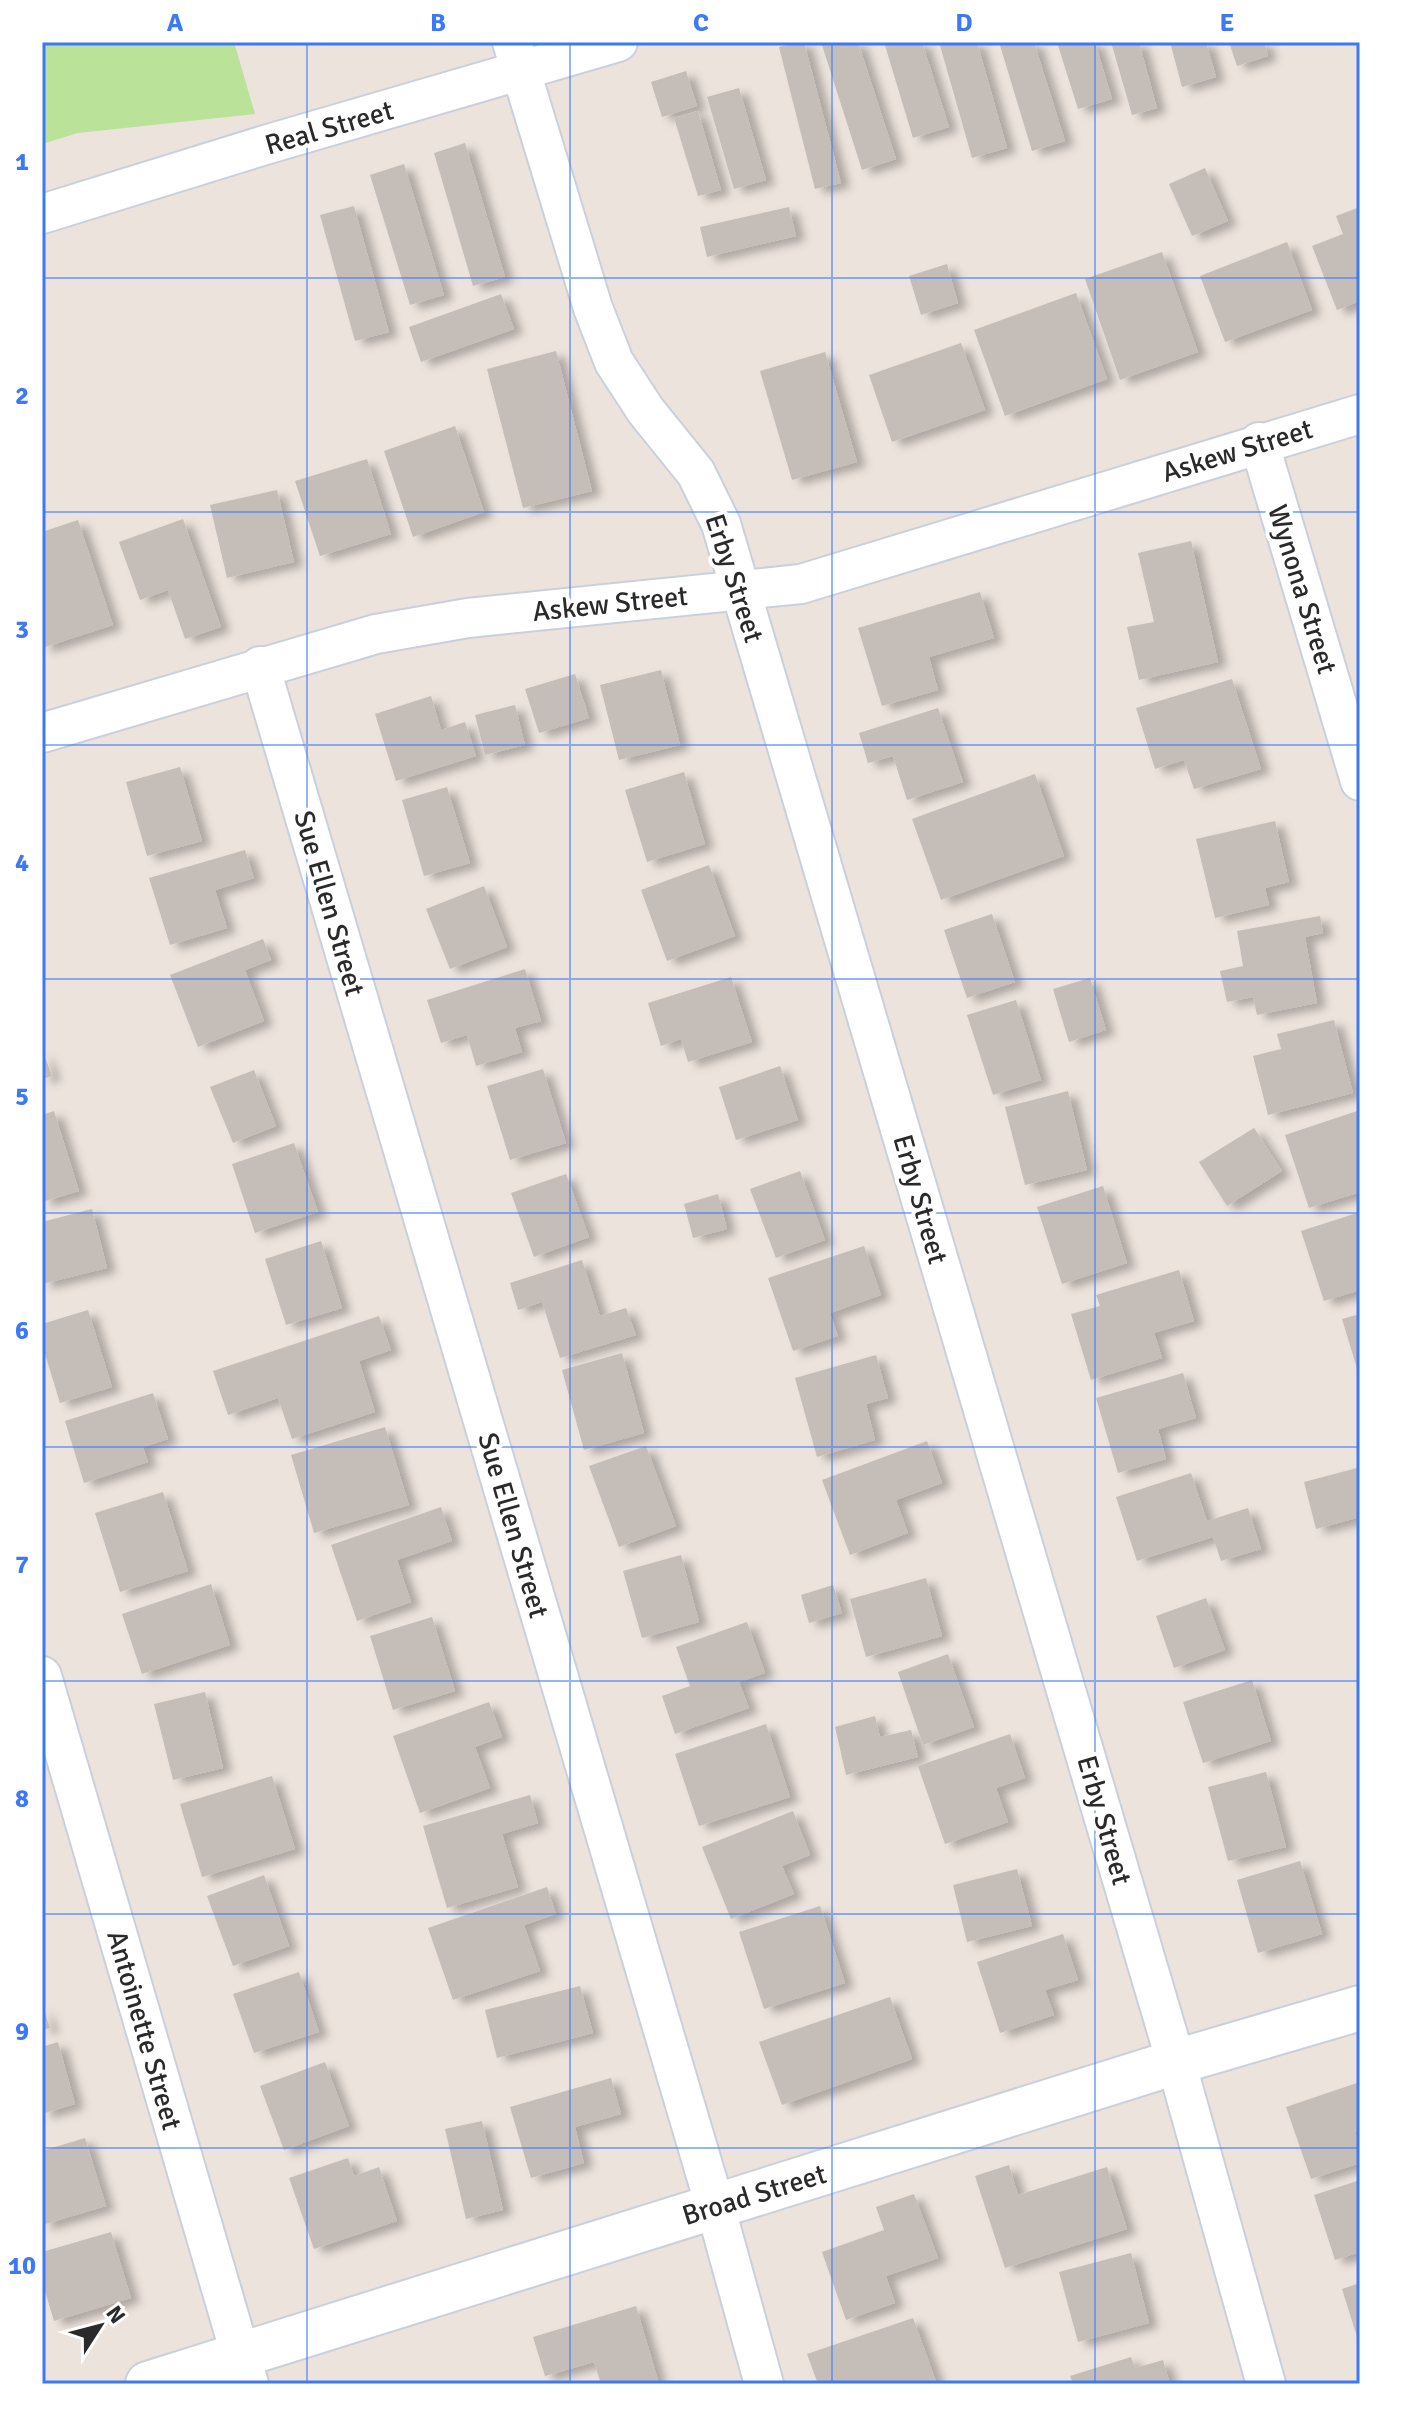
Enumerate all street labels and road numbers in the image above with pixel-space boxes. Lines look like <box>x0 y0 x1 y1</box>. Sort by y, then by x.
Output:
street label: Real Street <box>261 93 398 162</box>
street label: Askew Street <box>1158 412 1317 490</box>
street label: Wynona Street <box>1260 501 1344 678</box>
street label: Erby Street <box>697 510 771 647</box>
street label: Askew Street <box>531 579 690 629</box>
street label: Sue Ellen Street <box>286 807 372 1000</box>
street label: Erby Street <box>885 1131 955 1268</box>
street label: Sue Ellen Street <box>470 1429 556 1622</box>
street label: Erby Street <box>1069 1752 1139 1889</box>
street label: Antoinette Street <box>99 1927 189 2134</box>
street label: Broad Street <box>678 2157 831 2233</box>

